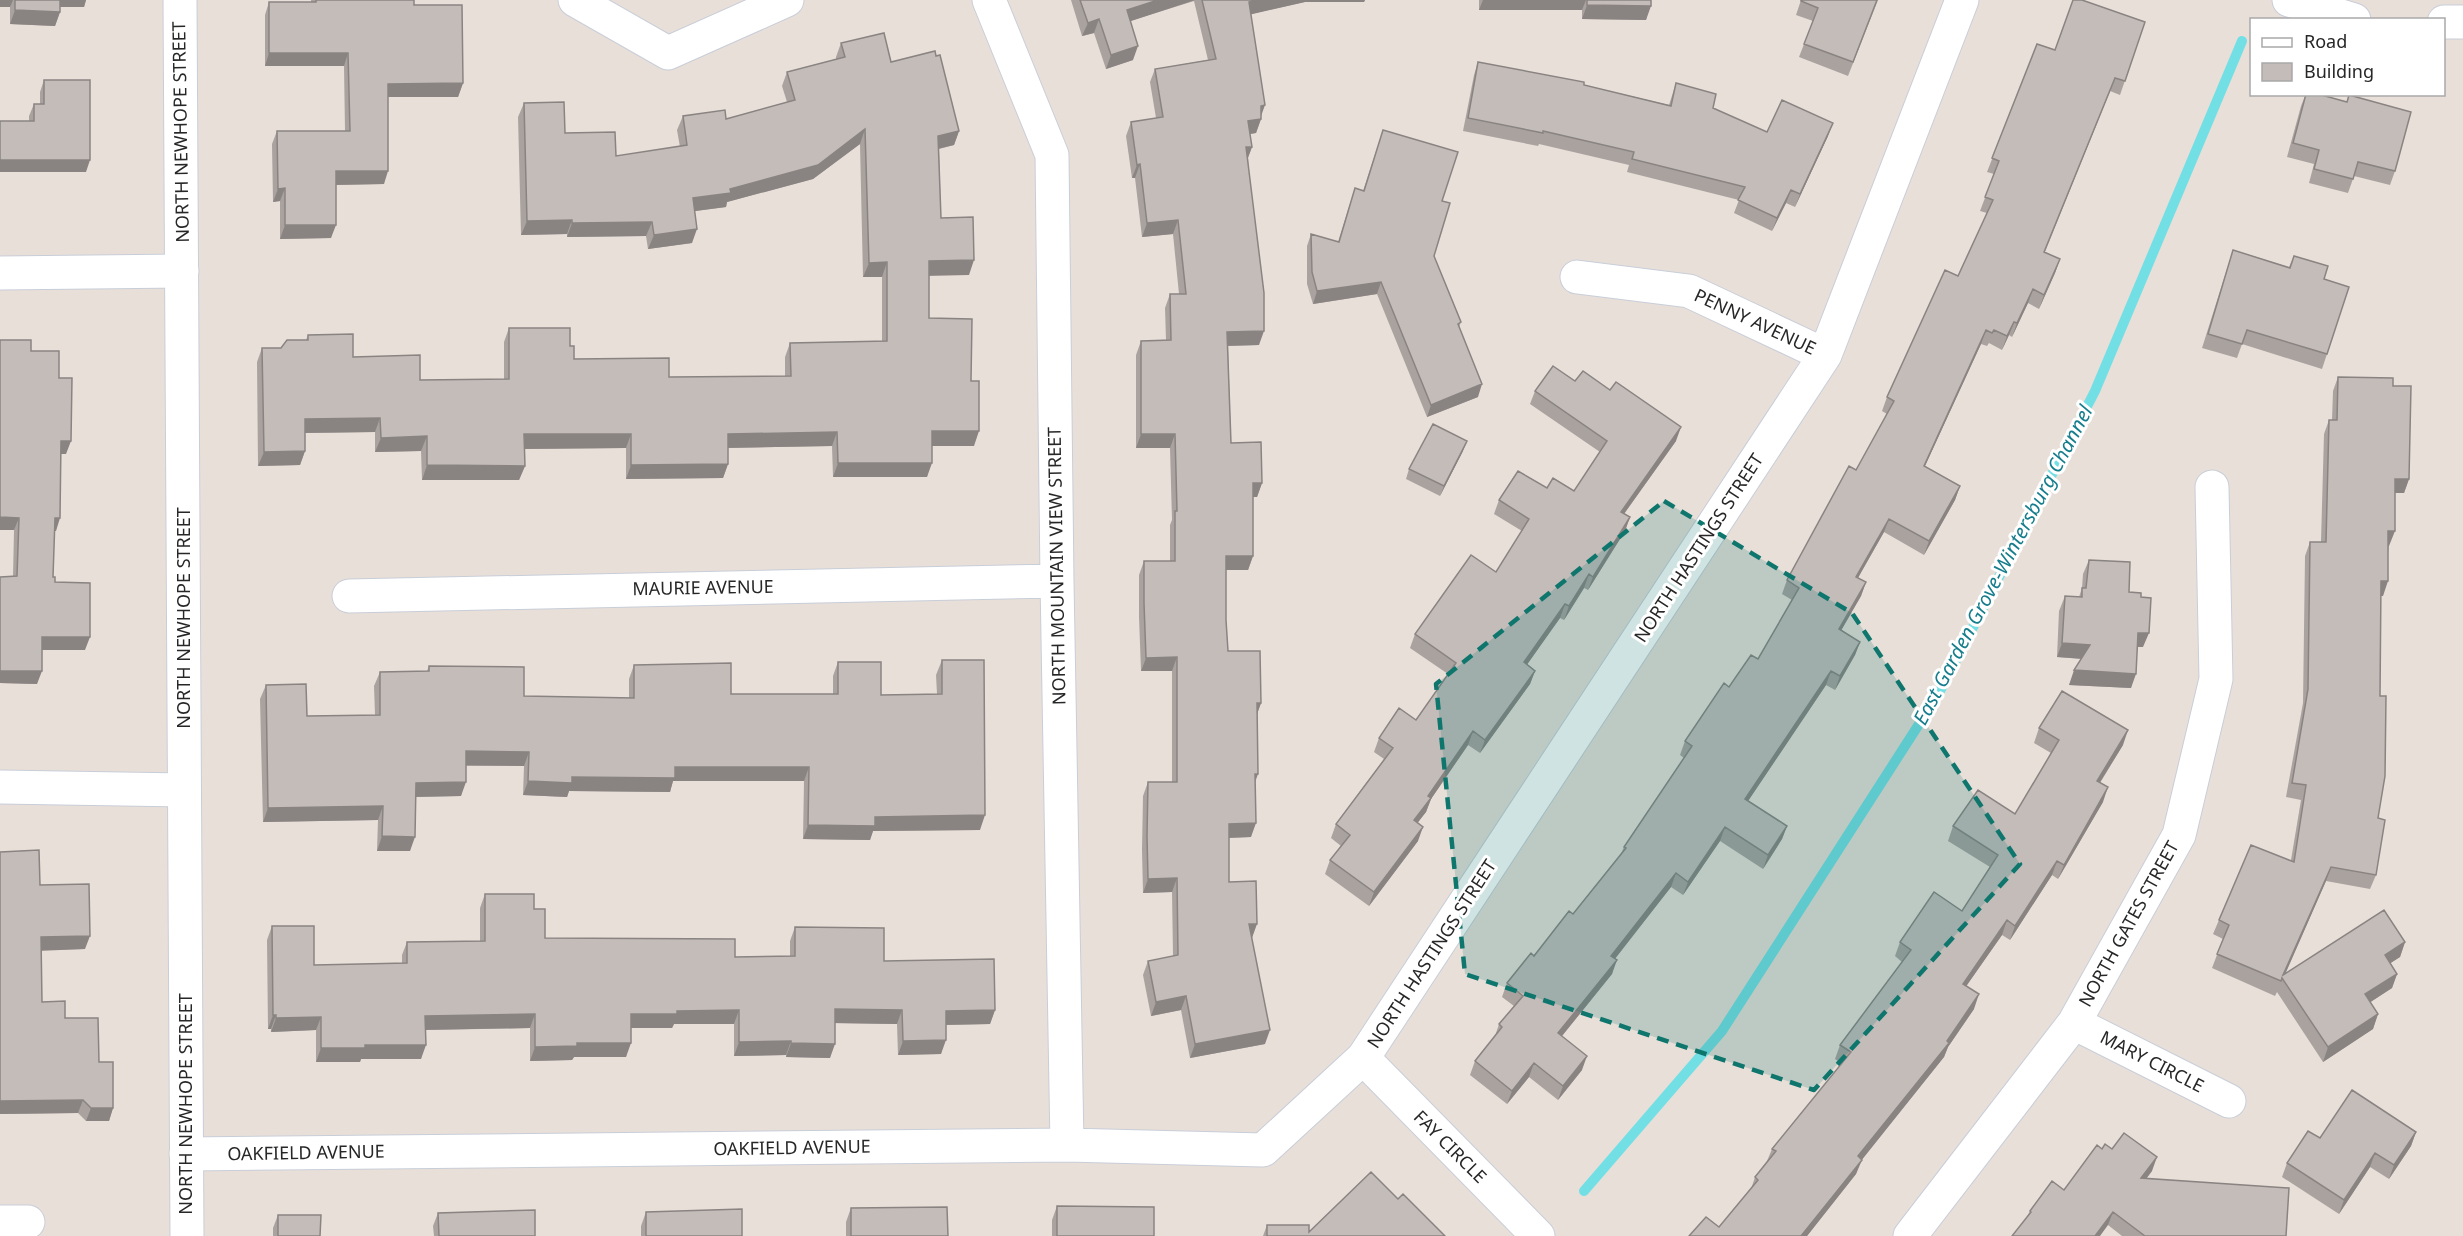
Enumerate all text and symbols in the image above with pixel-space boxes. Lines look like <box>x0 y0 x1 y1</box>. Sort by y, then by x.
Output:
legend <box>2250 18 2445 96</box>
street label: NORTH NEWHOPE STREET <box>166 21 194 243</box>
text: Road <box>2304 29 2347 53</box>
text: Building <box>2304 59 2374 83</box>
street label: PENNY AVENUE <box>1691 282 1820 360</box>
water label: East Garden Grove-Wintersburg Channel <box>1907 400 2099 729</box>
street label: NORTH MOUNTAIN VIEW STREET <box>1042 427 1070 705</box>
street label: NORTH HASTINGS STREET <box>1628 449 1768 646</box>
street label: NORTH NEWHOPE STREET <box>171 507 195 729</box>
street label: MAURIE AVENUE <box>632 574 774 600</box>
street label: NORTH GATES STREET <box>2073 836 2184 1011</box>
street label: NORTH HASTINGS STREET <box>1361 855 1501 1052</box>
street label: NORTH NEWHOPE STREET <box>173 993 197 1215</box>
street label: MARY CIRCLE <box>2096 1025 2208 1098</box>
street label: FAY CIRCLE <box>1409 1105 1492 1188</box>
street label: OAKFIELD AVENUE <box>713 1134 871 1160</box>
street label: OAKFIELD AVENUE <box>227 1139 385 1165</box>

